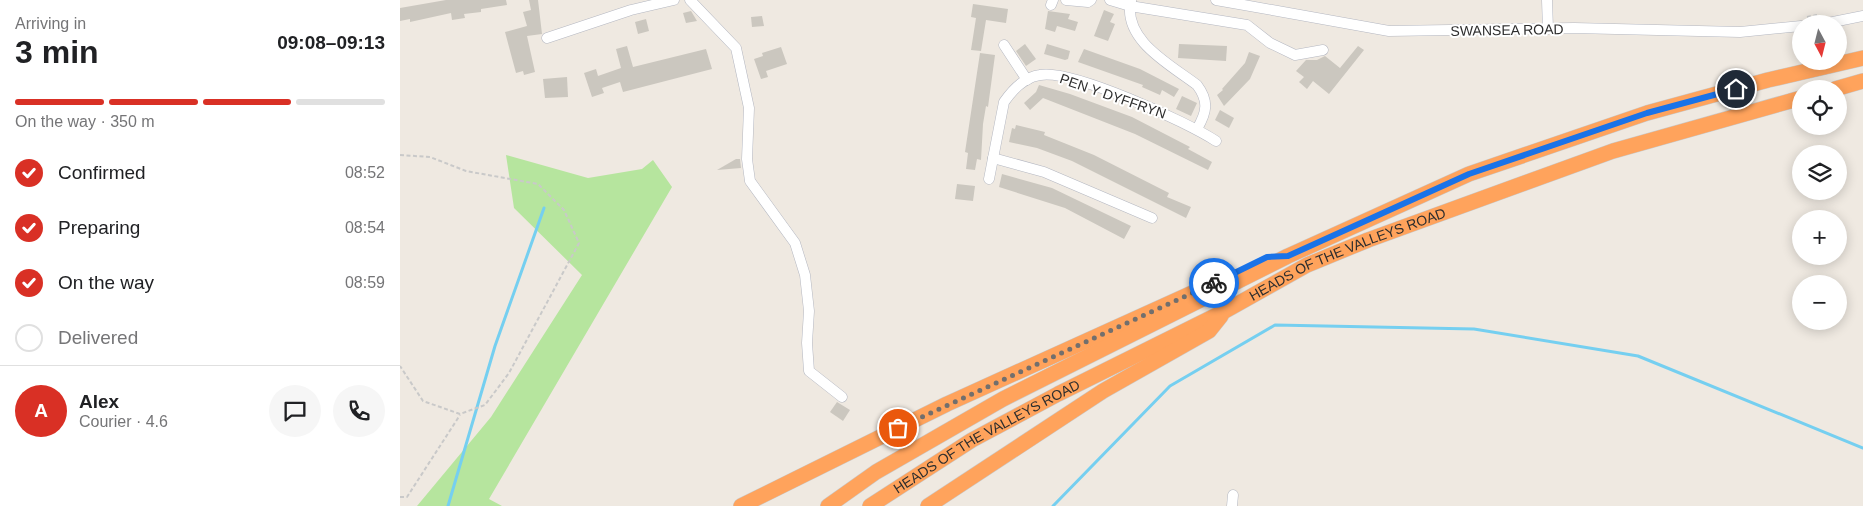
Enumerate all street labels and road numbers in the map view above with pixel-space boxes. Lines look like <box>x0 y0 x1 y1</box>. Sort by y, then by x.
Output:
street label: SWANSEA ROAD <box>1450 21 1564 39</box>
street label: PEN Y DYFFRYN <box>1058 70 1168 122</box>
street label: HEADS OF THE VALLEYS ROAD <box>1246 204 1448 304</box>
street label: HEADS OF THE VALLEYS ROAD <box>890 376 1083 497</box>

